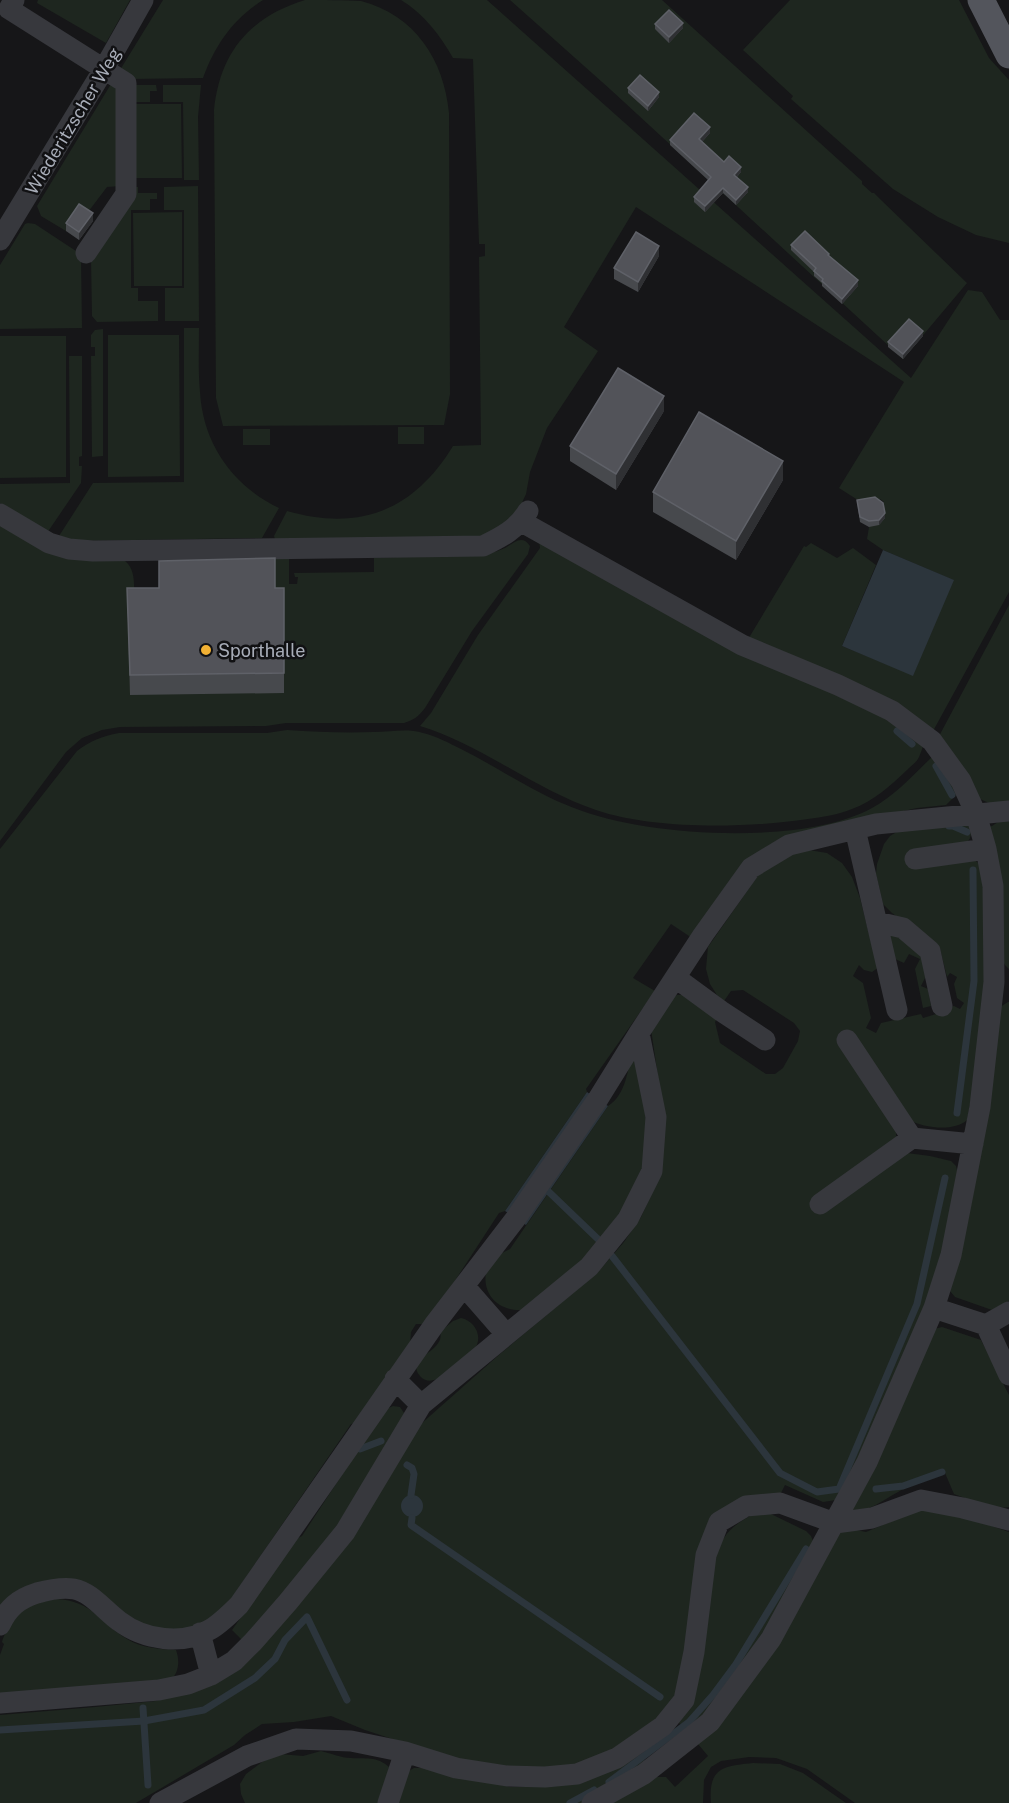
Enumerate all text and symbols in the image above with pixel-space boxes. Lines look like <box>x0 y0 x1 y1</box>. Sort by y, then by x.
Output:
street label: Wiederitzscher Weg <box>21 44 125 198</box>
place label: Sporthalle <box>218 640 305 661</box>
marker: Sporthalle <box>199 643 213 657</box>

